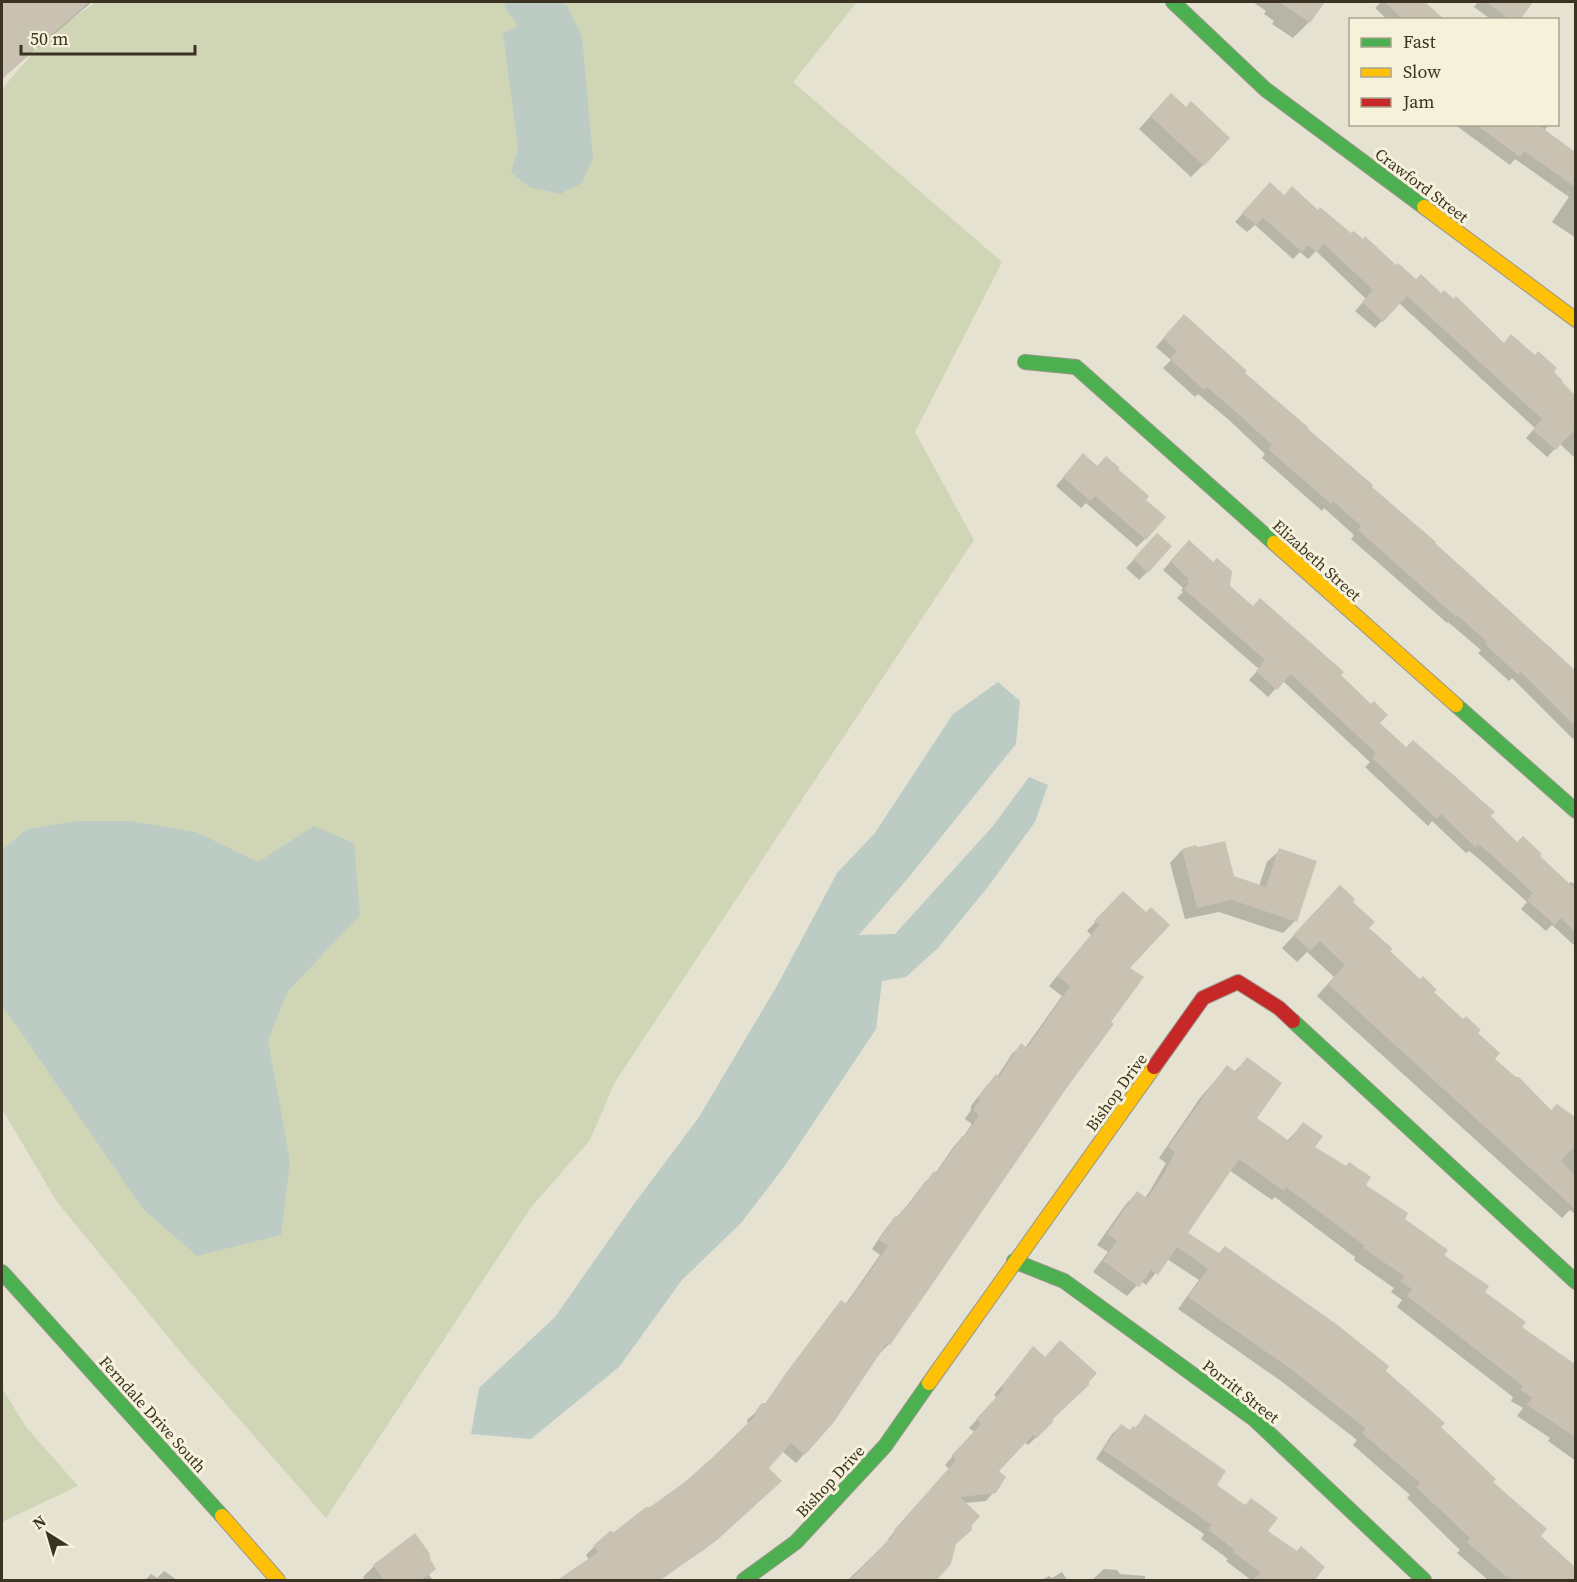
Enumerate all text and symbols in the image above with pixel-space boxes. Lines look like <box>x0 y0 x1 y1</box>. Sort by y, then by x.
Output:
scale bar <box>21 18 195 56</box>
legend <box>1349 18 1559 126</box>
text: 50 m <box>30 26 68 51</box>
text: Fast <box>1403 29 1436 54</box>
text: Slow <box>1403 59 1441 84</box>
text: Jam <box>1402 89 1435 114</box>
street label: Crawford Street <box>1371 143 1474 228</box>
street label: Elizabeth Street <box>1268 514 1367 606</box>
street label: Bishop Drive <box>1080 1049 1152 1135</box>
street label: Ferndale Drive South <box>95 1351 212 1477</box>
street label: Porritt Street <box>1198 1354 1285 1428</box>
street label: Bishop Drive <box>791 1440 869 1522</box>
north arrow <box>18 1504 78 1564</box>
text: N <box>28 1510 51 1534</box>

